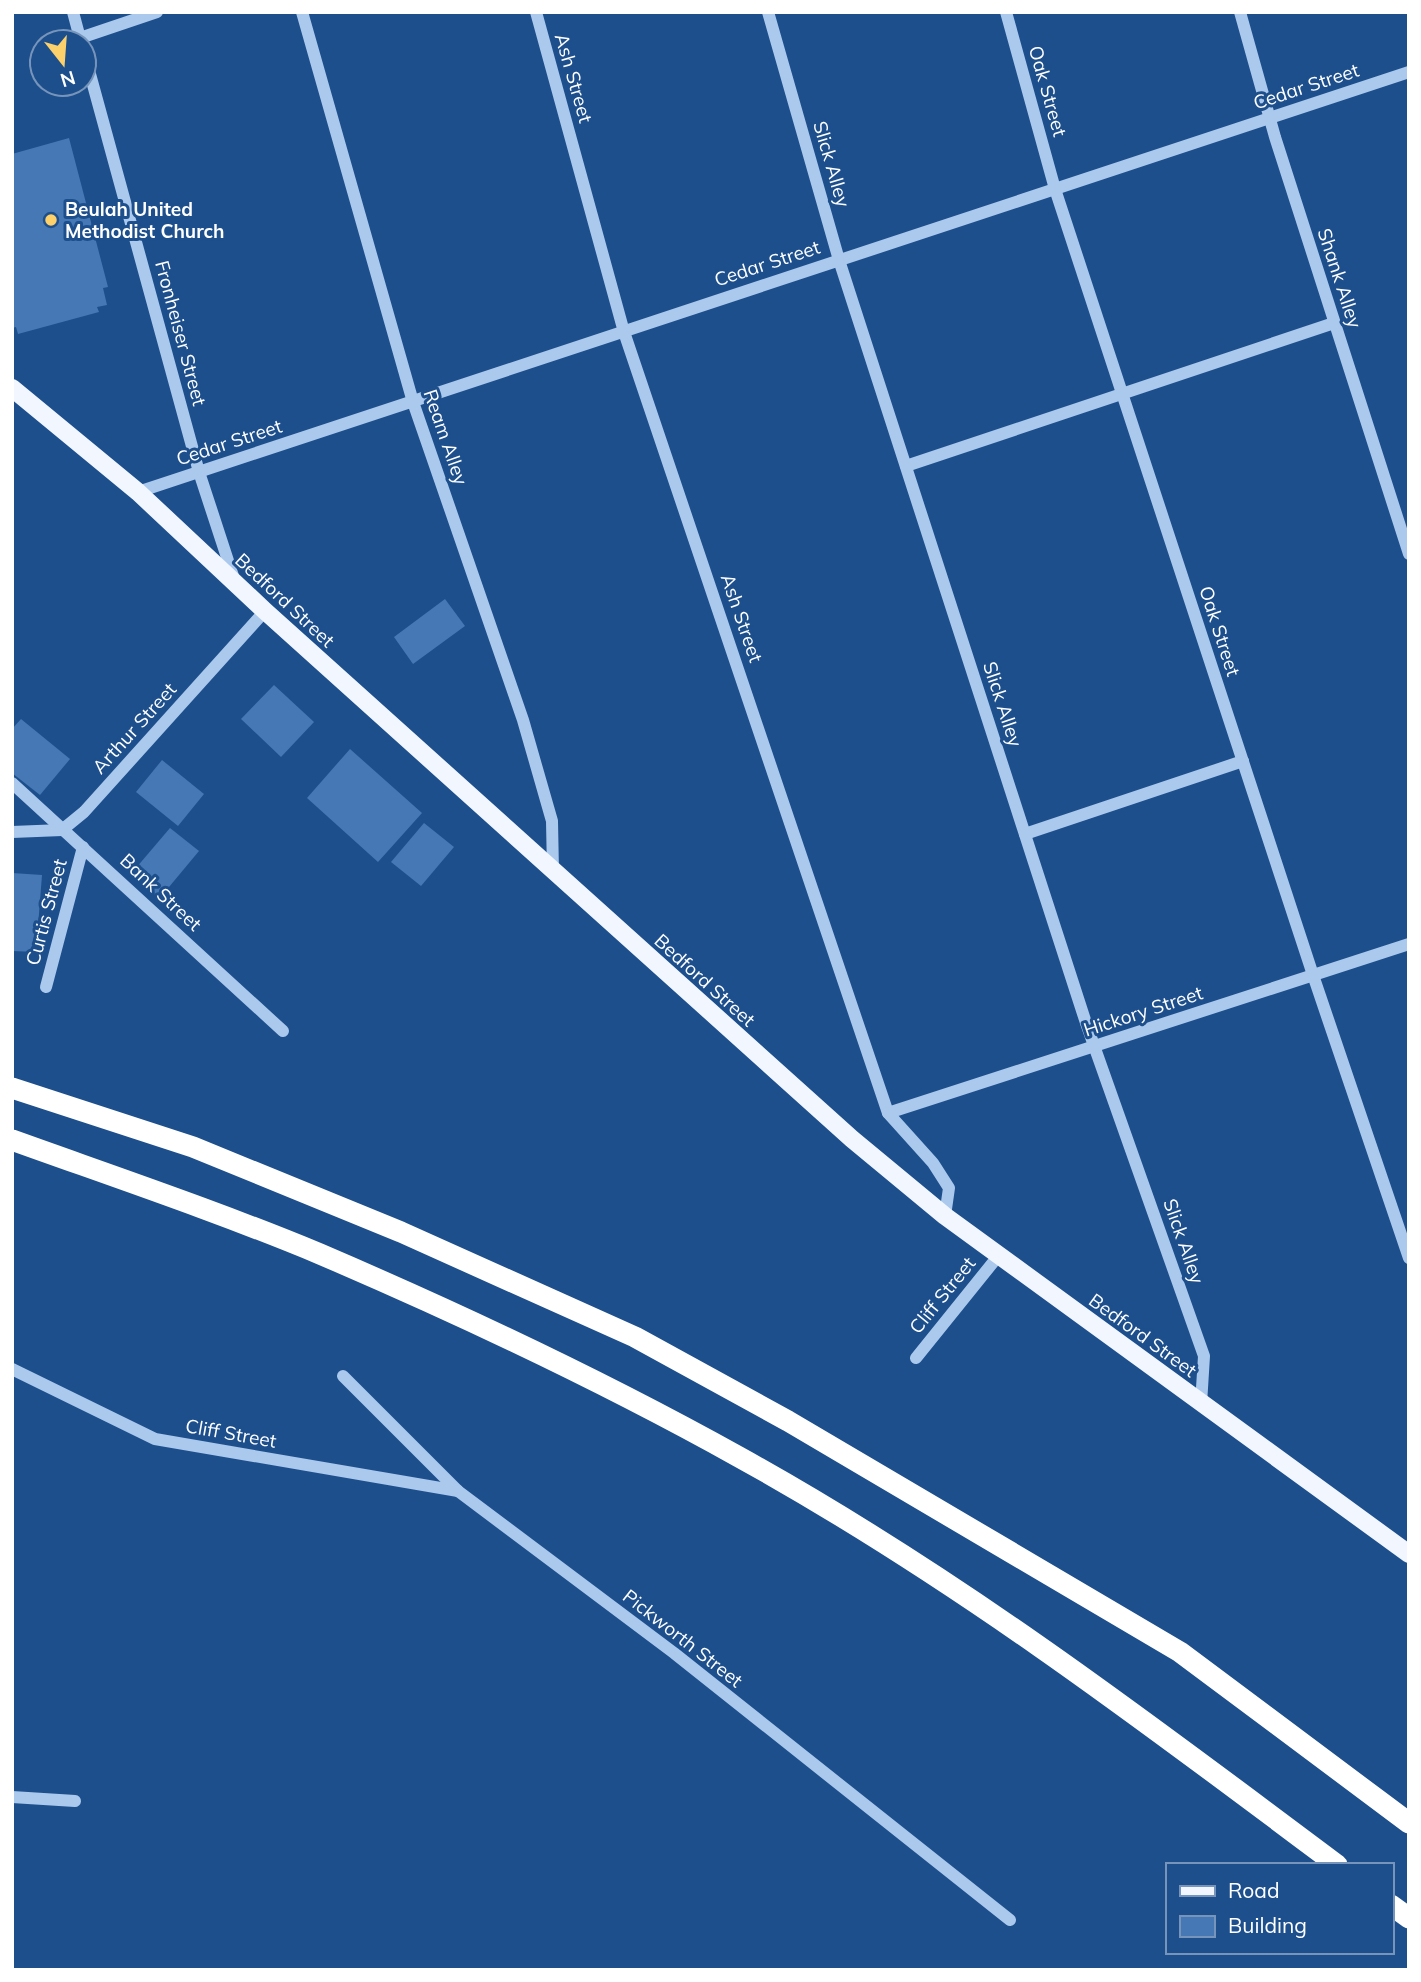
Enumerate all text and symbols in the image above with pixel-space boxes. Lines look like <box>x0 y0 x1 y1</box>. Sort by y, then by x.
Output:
north arrow <box>28 28 98 98</box>
street label: Ash Street <box>550 31 598 126</box>
street label: Oak Street <box>1024 43 1072 140</box>
street label: Cedar Street <box>1250 58 1362 114</box>
text: N <box>58 66 78 93</box>
street label: Slick Alley <box>808 118 856 210</box>
place label: Beulah United Methodist Church <box>65 197 225 243</box>
marker: Beulah United Methodist Church <box>43 212 59 228</box>
street label: Shank Alley <box>1313 225 1367 331</box>
street label: Cedar Street <box>711 235 823 291</box>
street label: Fronheiser Street <box>150 258 212 409</box>
street label: Ream Alley <box>418 386 474 488</box>
street label: Cedar Street <box>173 414 285 470</box>
street label: Bedford Street <box>230 548 340 652</box>
street label: Ash Street <box>716 571 768 666</box>
street label: Oak Street <box>1194 583 1246 679</box>
street label: Slick Alley <box>978 658 1028 750</box>
street label: Arthur Street <box>87 677 181 779</box>
street label: Bank Street <box>115 848 207 936</box>
street label: Curtis Street <box>20 856 72 968</box>
street label: Bedford Street <box>650 928 761 1032</box>
street label: Hickory Street <box>1080 980 1206 1042</box>
street label: Slick Alley <box>1158 1195 1210 1287</box>
street label: Cliff Street <box>904 1251 981 1338</box>
street label: Bedford Street <box>1084 1288 1202 1382</box>
street label: Cliff Street <box>184 1413 279 1453</box>
street label: Pickworth Street <box>618 1584 748 1693</box>
legend <box>1166 1863 1393 1954</box>
text: Road <box>1228 1877 1279 1903</box>
text: Building <box>1228 1912 1307 1938</box>

